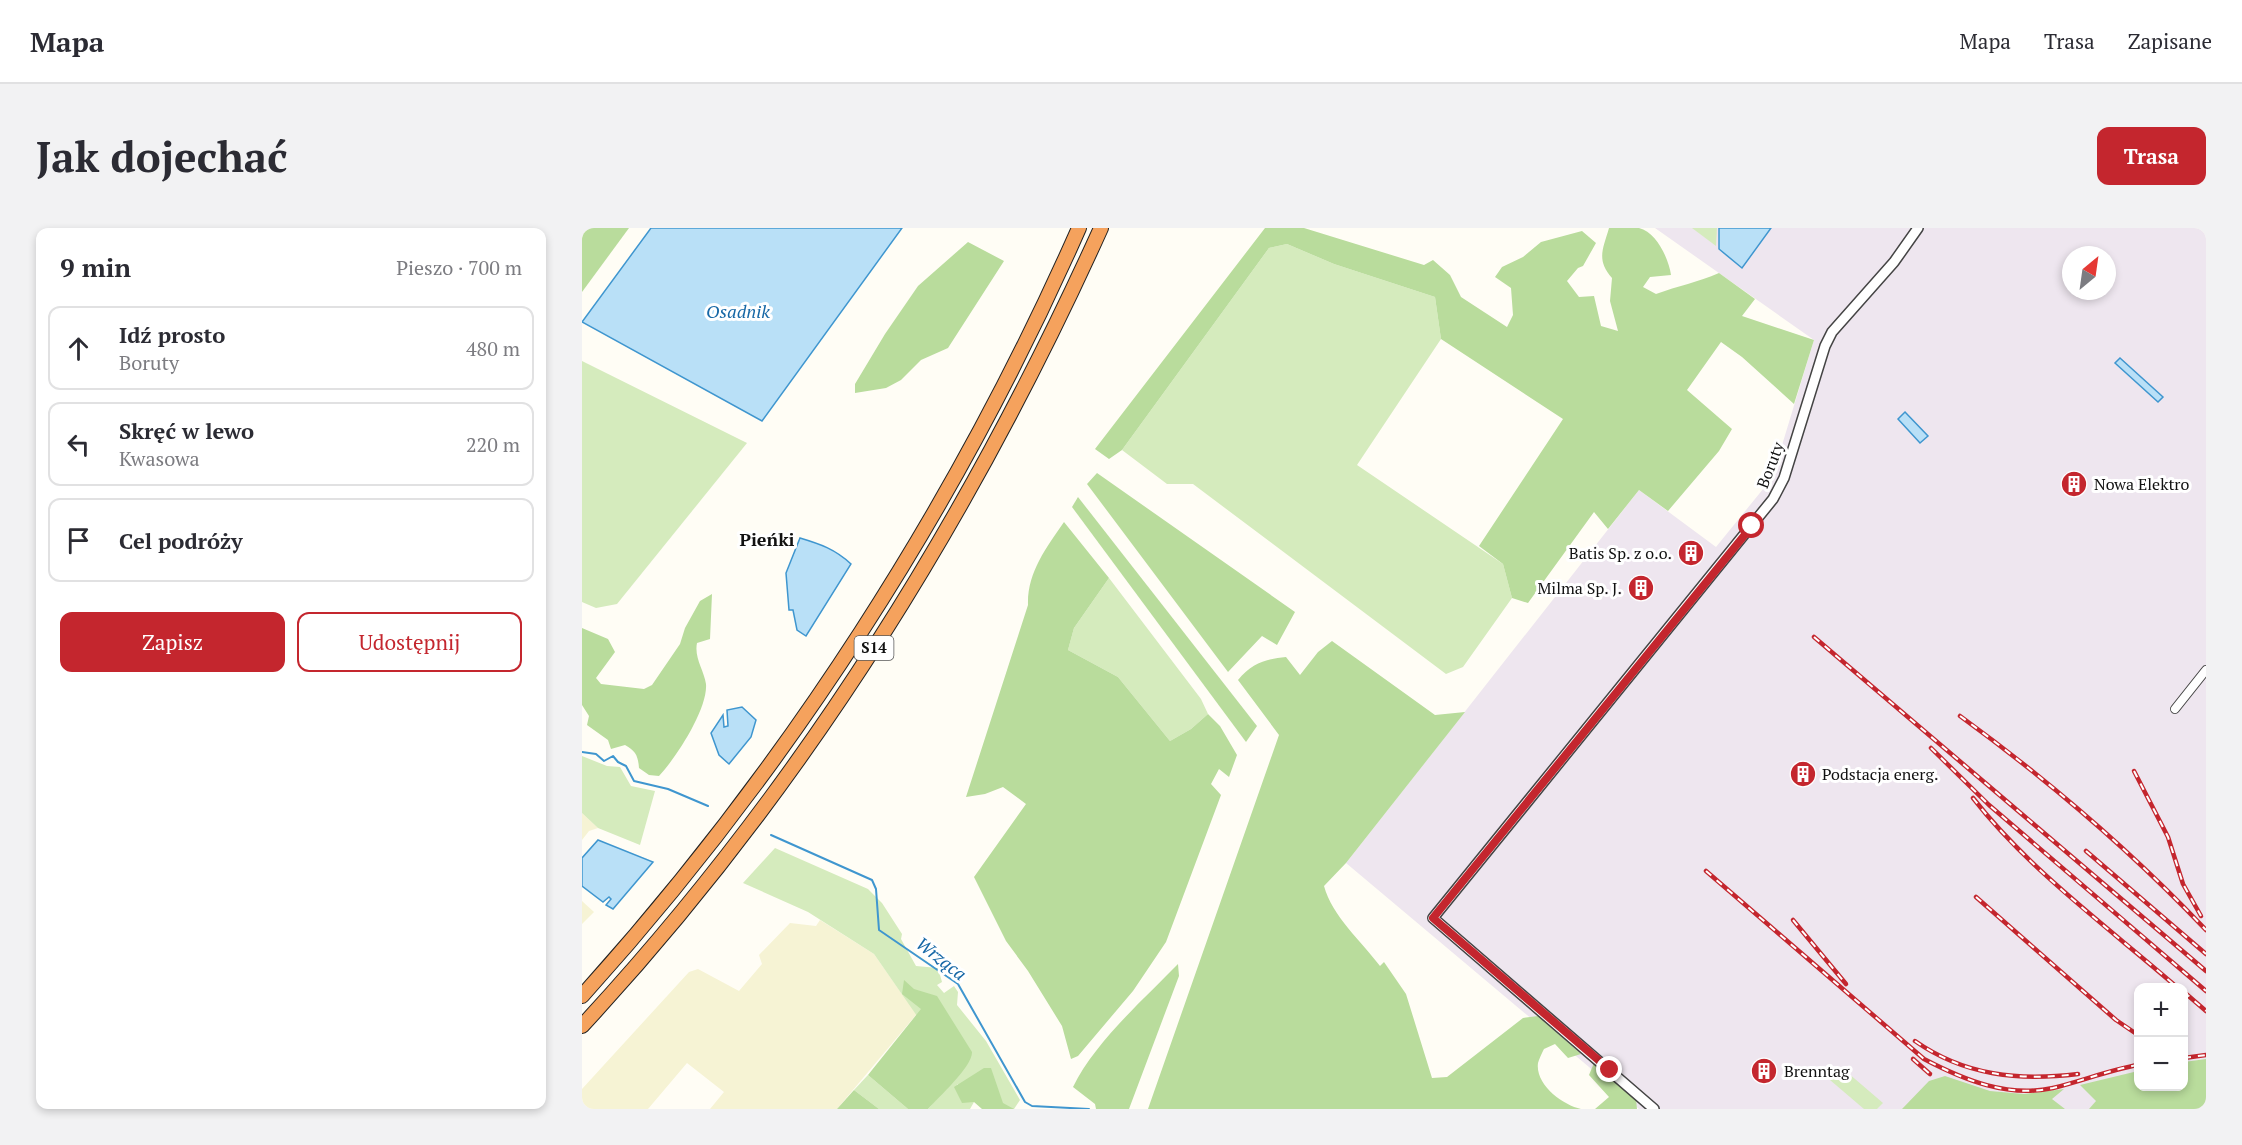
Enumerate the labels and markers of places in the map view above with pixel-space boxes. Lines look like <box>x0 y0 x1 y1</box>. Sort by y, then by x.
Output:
building icon: Nowa Elektro <box>2059 469 2089 499</box>
place label: Nowa Elektro <box>2094 473 2189 495</box>
building icon: Batis Sp. z o.o. <box>1676 538 1706 568</box>
place label: Batis Sp. z o.o. <box>1569 542 1672 564</box>
building icon: Milma Sp. J. <box>1626 573 1656 603</box>
place label: Milma Sp. J. <box>1537 577 1622 599</box>
building icon: Podstacja energ. <box>1788 759 1818 789</box>
place label: Podstacja energ. <box>1822 763 1938 785</box>
building icon: Brenntag <box>1749 1056 1779 1086</box>
place label: Brenntag <box>1784 1060 1850 1082</box>

